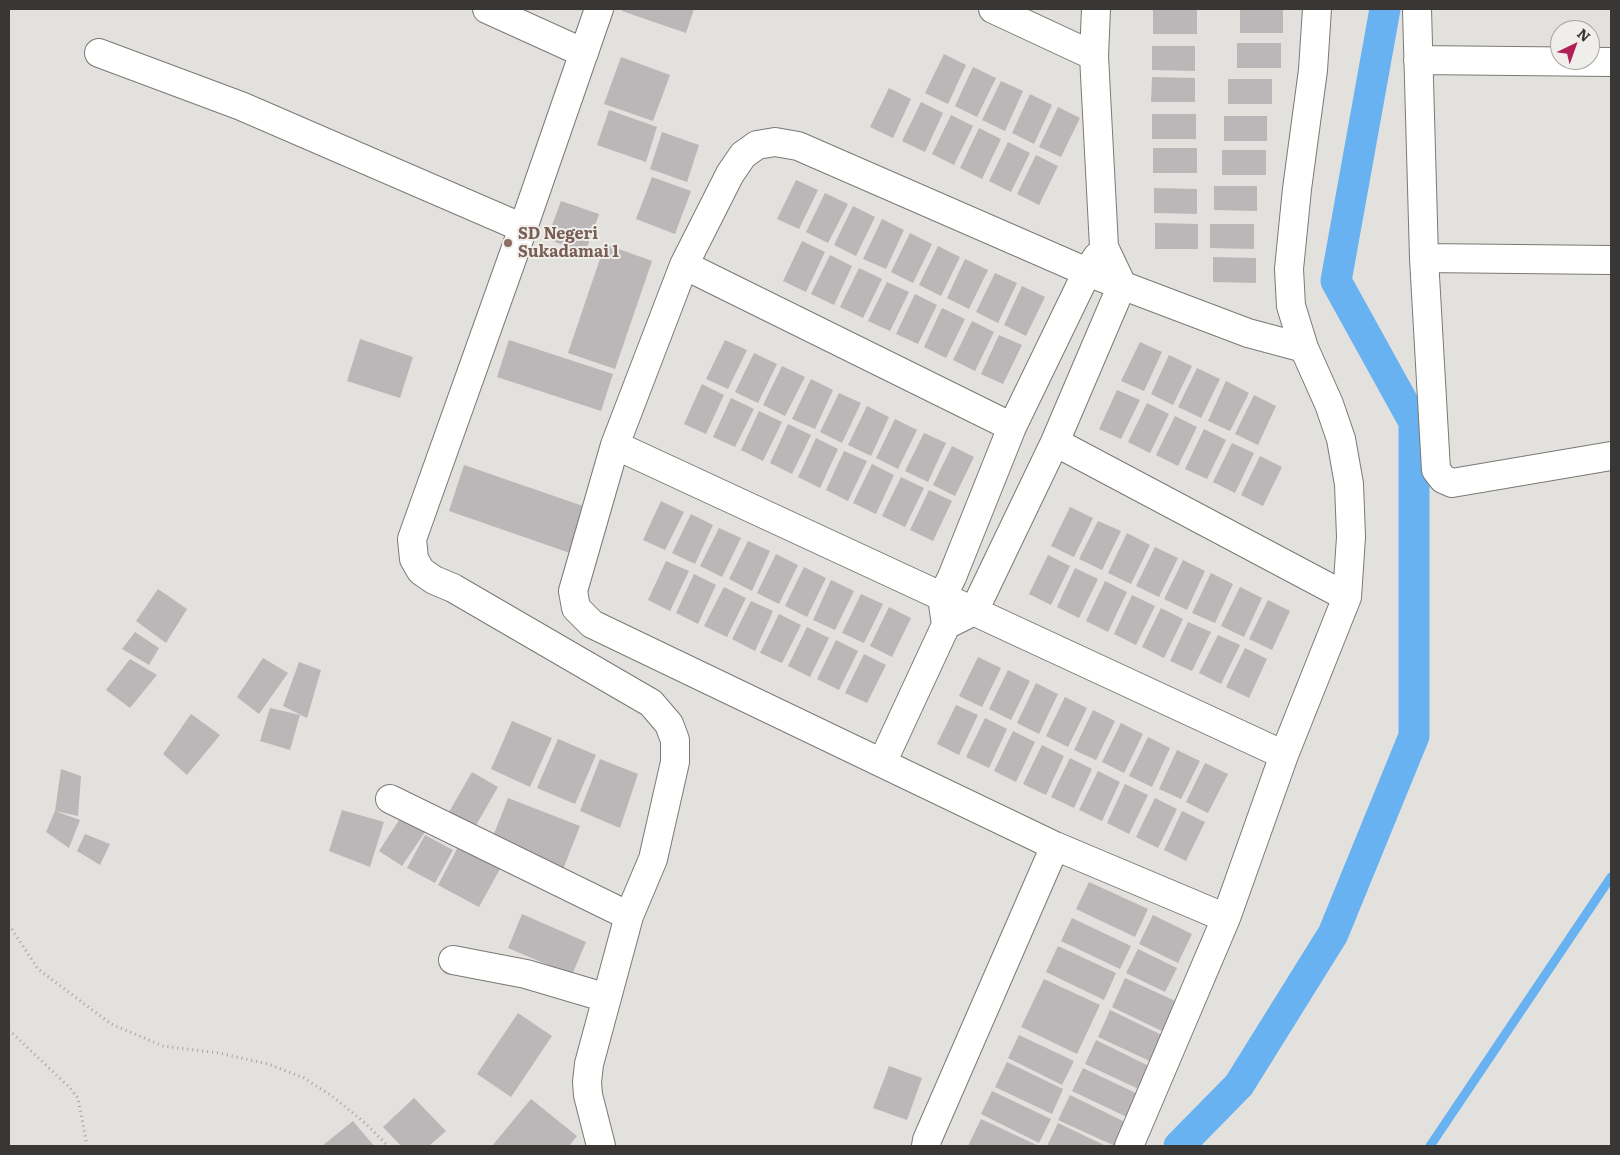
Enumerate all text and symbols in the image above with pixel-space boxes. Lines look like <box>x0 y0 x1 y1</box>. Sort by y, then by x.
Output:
north arrow <box>1550 20 1600 70</box>
text: N <box>1573 23 1595 46</box>
place label: SD Negeri Sukadamai 1 <box>518 224 619 262</box>
marker: SD Negeri Sukadamai 1 <box>502 237 514 249</box>

